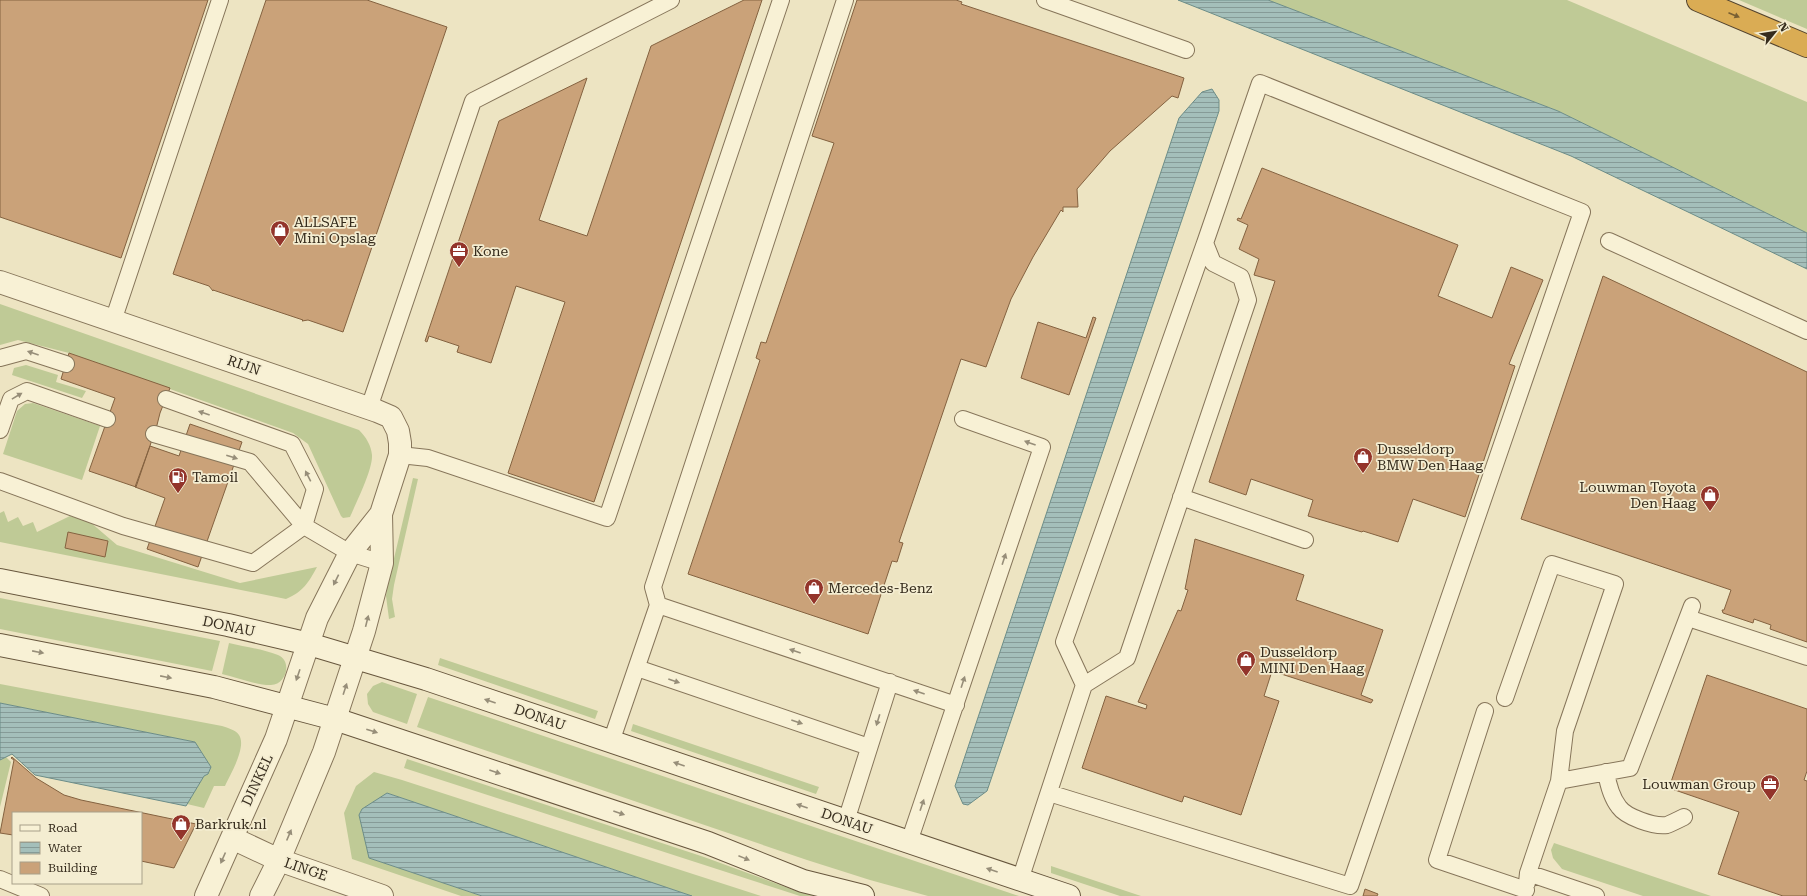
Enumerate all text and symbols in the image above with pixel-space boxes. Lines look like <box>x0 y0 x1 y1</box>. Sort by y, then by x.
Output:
north arrow <box>1755 12 1795 52</box>
one-way arrow <box>1729 13 1741 19</box>
text: N <box>1775 20 1791 35</box>
place label: ALLSAFE Mini Opslag <box>294 214 376 246</box>
shop icon: ALLSAFE Mini Opslag <box>269 219 291 247</box>
office icon: Kone <box>448 240 470 268</box>
place label: Kone <box>473 243 509 259</box>
one-way arrow <box>27 350 39 356</box>
street label: RIJN <box>225 352 263 378</box>
one-way arrow <box>11 393 23 400</box>
one-way arrow <box>198 409 210 415</box>
one-way arrow <box>1023 440 1035 446</box>
place label: Dusseldorp BMW Den Haag <box>1377 441 1483 473</box>
shop icon: Dusseldorp BMW Den Haag <box>1352 446 1374 474</box>
one-way arrow <box>226 454 238 460</box>
fuel station icon: Tamoil <box>167 466 189 494</box>
place label: Tamoil <box>192 469 239 485</box>
one-way arrow <box>305 471 312 482</box>
place label: Louwman Toyota Den Haag <box>1579 479 1696 511</box>
shop icon: Louwman Toyota Den Haag <box>1699 484 1721 512</box>
one-way arrow <box>1002 552 1008 564</box>
one-way arrow <box>333 575 339 586</box>
shop icon: Mercedes-Benz <box>803 577 825 605</box>
place label: Mercedes-Benz <box>828 580 933 596</box>
street label: DONAU <box>201 613 257 639</box>
one-way arrow <box>364 615 370 627</box>
place label: Dusseldorp MINI Den Haag <box>1260 644 1364 676</box>
one-way arrow <box>789 648 801 654</box>
one-way arrow <box>32 649 44 655</box>
shop icon: Dusseldorp MINI Den Haag <box>1235 649 1257 677</box>
one-way arrow <box>295 669 301 681</box>
one-way arrow <box>160 675 172 681</box>
one-way arrow <box>960 676 966 688</box>
one-way arrow <box>668 678 680 684</box>
one-way arrow <box>342 682 348 694</box>
one-way arrow <box>912 689 924 695</box>
one-way arrow <box>483 697 495 703</box>
street label: DONAU <box>512 701 568 733</box>
one-way arrow <box>875 714 881 726</box>
one-way arrow <box>791 719 803 725</box>
one-way arrow <box>366 728 378 734</box>
street label: DINKEL <box>238 751 276 808</box>
one-way arrow <box>673 761 685 767</box>
one-way arrow <box>490 769 502 775</box>
office icon: Louwman Group <box>1759 773 1781 801</box>
place label: Louwman Group <box>1642 776 1756 792</box>
one-way arrow <box>919 799 925 811</box>
one-way arrow <box>796 803 808 809</box>
street label: DONAU <box>819 805 875 837</box>
one-way arrow <box>613 811 625 817</box>
legend <box>12 812 142 884</box>
shop icon: Barkruk.nl <box>170 813 192 841</box>
place label: Barkruk.nl <box>195 816 267 832</box>
text: Road <box>48 821 78 835</box>
one-way arrow <box>286 829 292 841</box>
text: Water <box>48 841 82 855</box>
one-way arrow <box>220 852 226 863</box>
street label: LINGE <box>282 854 330 884</box>
one-way arrow <box>738 855 749 861</box>
text: Building <box>48 861 97 875</box>
one-way arrow <box>985 867 997 873</box>

